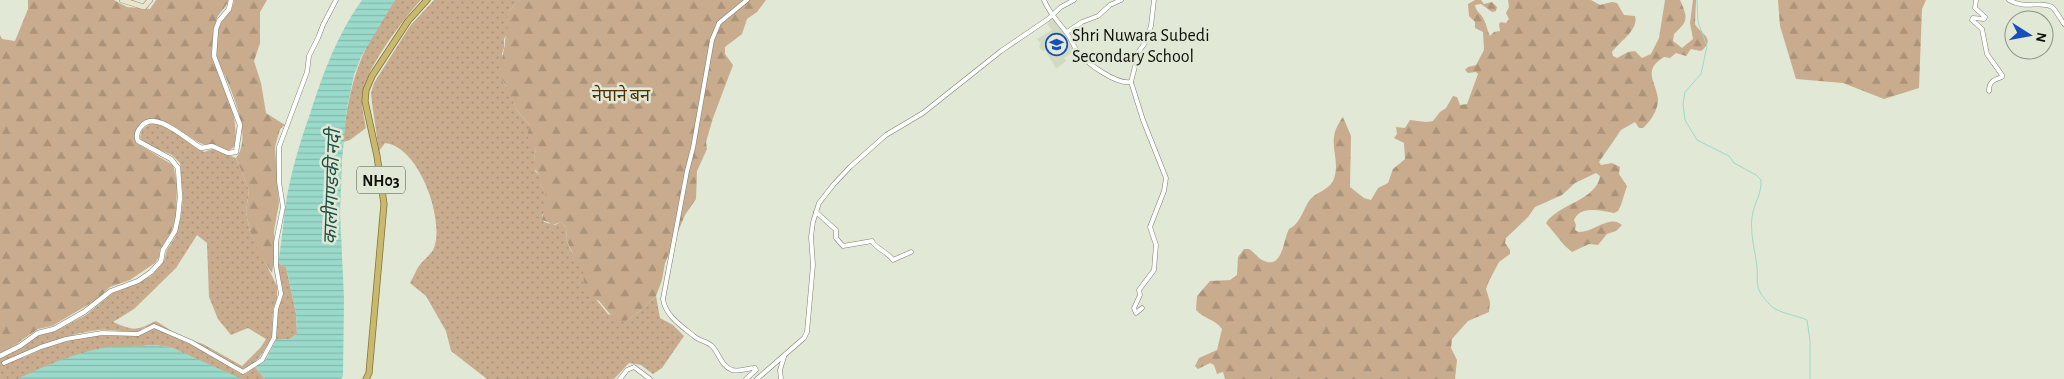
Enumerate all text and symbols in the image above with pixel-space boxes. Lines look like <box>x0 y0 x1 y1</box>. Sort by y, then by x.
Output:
north arrow <box>2004 10 2054 60</box>
place label: Shri Nuwara Subedi Secondary School <box>1072 27 1210 66</box>
text: N <box>2033 31 2049 43</box>
school or university icon: Shri Nuwara Subedi Secondary School <box>1044 33 1068 57</box>
park label: नेपाने बन <box>592 84 651 105</box>
water label: कालीगण्डकी नदी <box>318 125 344 245</box>
road number: NH03 <box>357 166 405 194</box>

